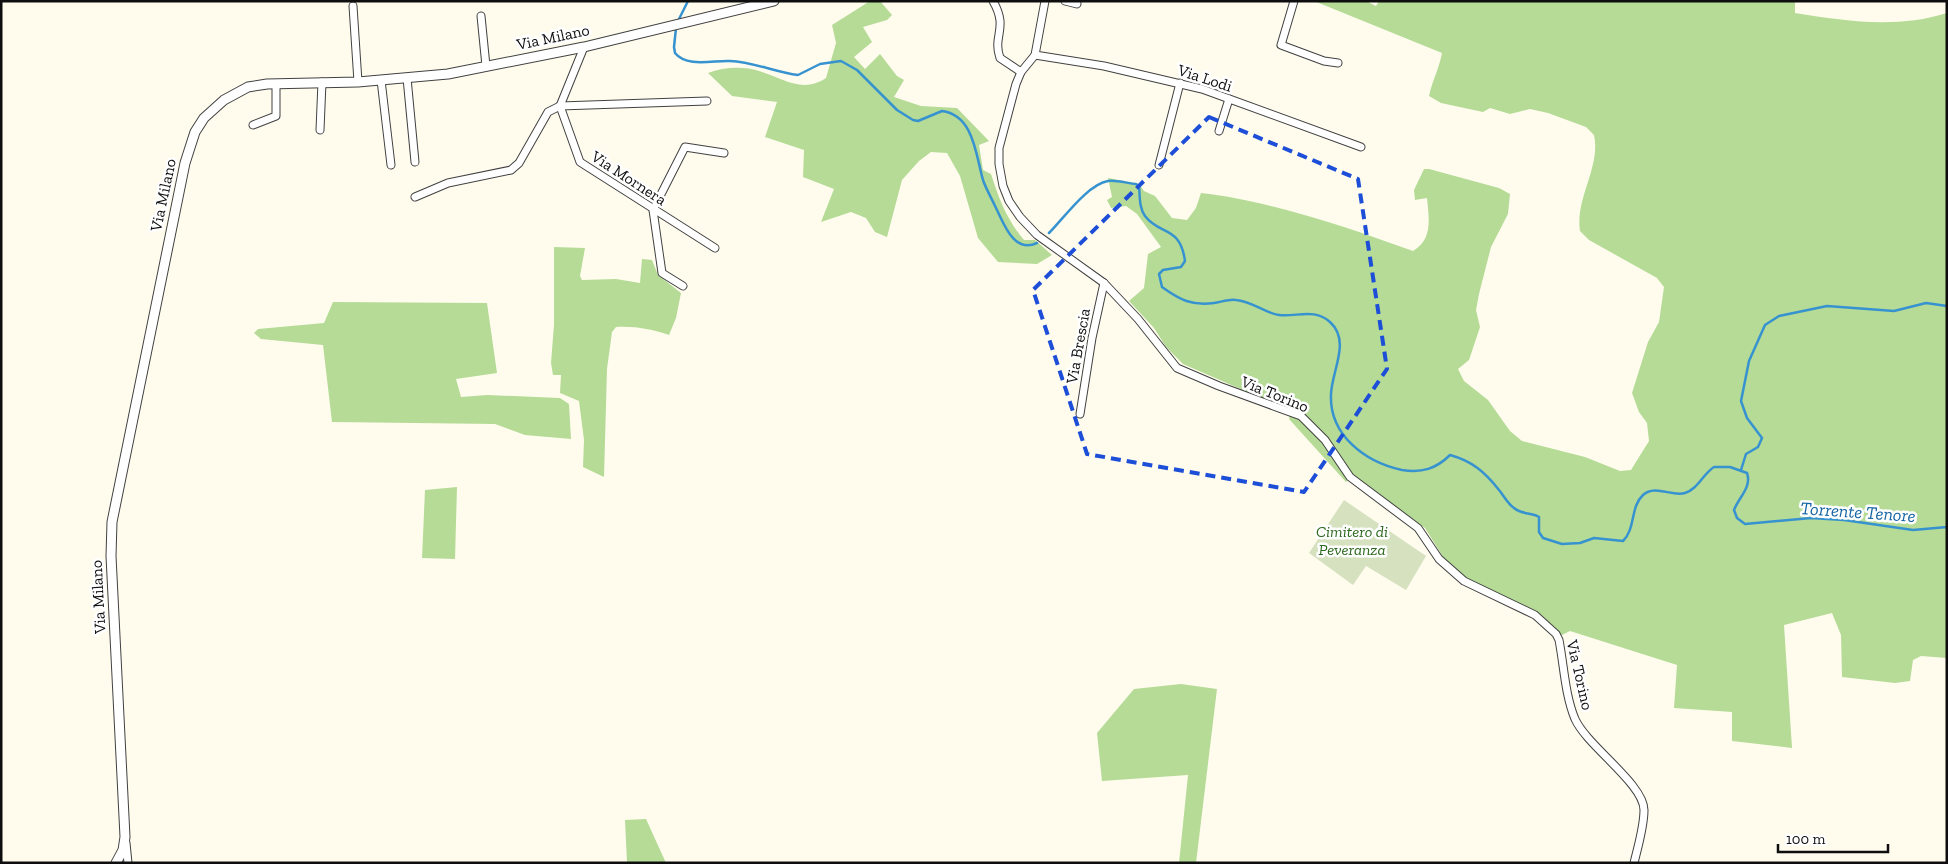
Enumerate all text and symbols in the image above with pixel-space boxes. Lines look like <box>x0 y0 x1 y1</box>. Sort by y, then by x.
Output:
street label: Via Milano <box>514 20 591 54</box>
street label: Via Lodi <box>1174 60 1235 96</box>
street label: Via Mornera <box>587 146 670 209</box>
street label: Via Milano <box>146 157 180 234</box>
street label: Via Brescia <box>1062 306 1094 386</box>
street label: Via Torino <box>1237 371 1312 416</box>
water label: Torrente Tenore <box>1800 497 1916 527</box>
park label: Cimitero di Peveranza <box>1316 522 1388 559</box>
street label: Via Milano <box>87 560 109 635</box>
street label: Via Torino <box>1563 637 1597 712</box>
scale bar <box>1778 822 1888 854</box>
text: 100 m <box>1786 830 1825 848</box>

